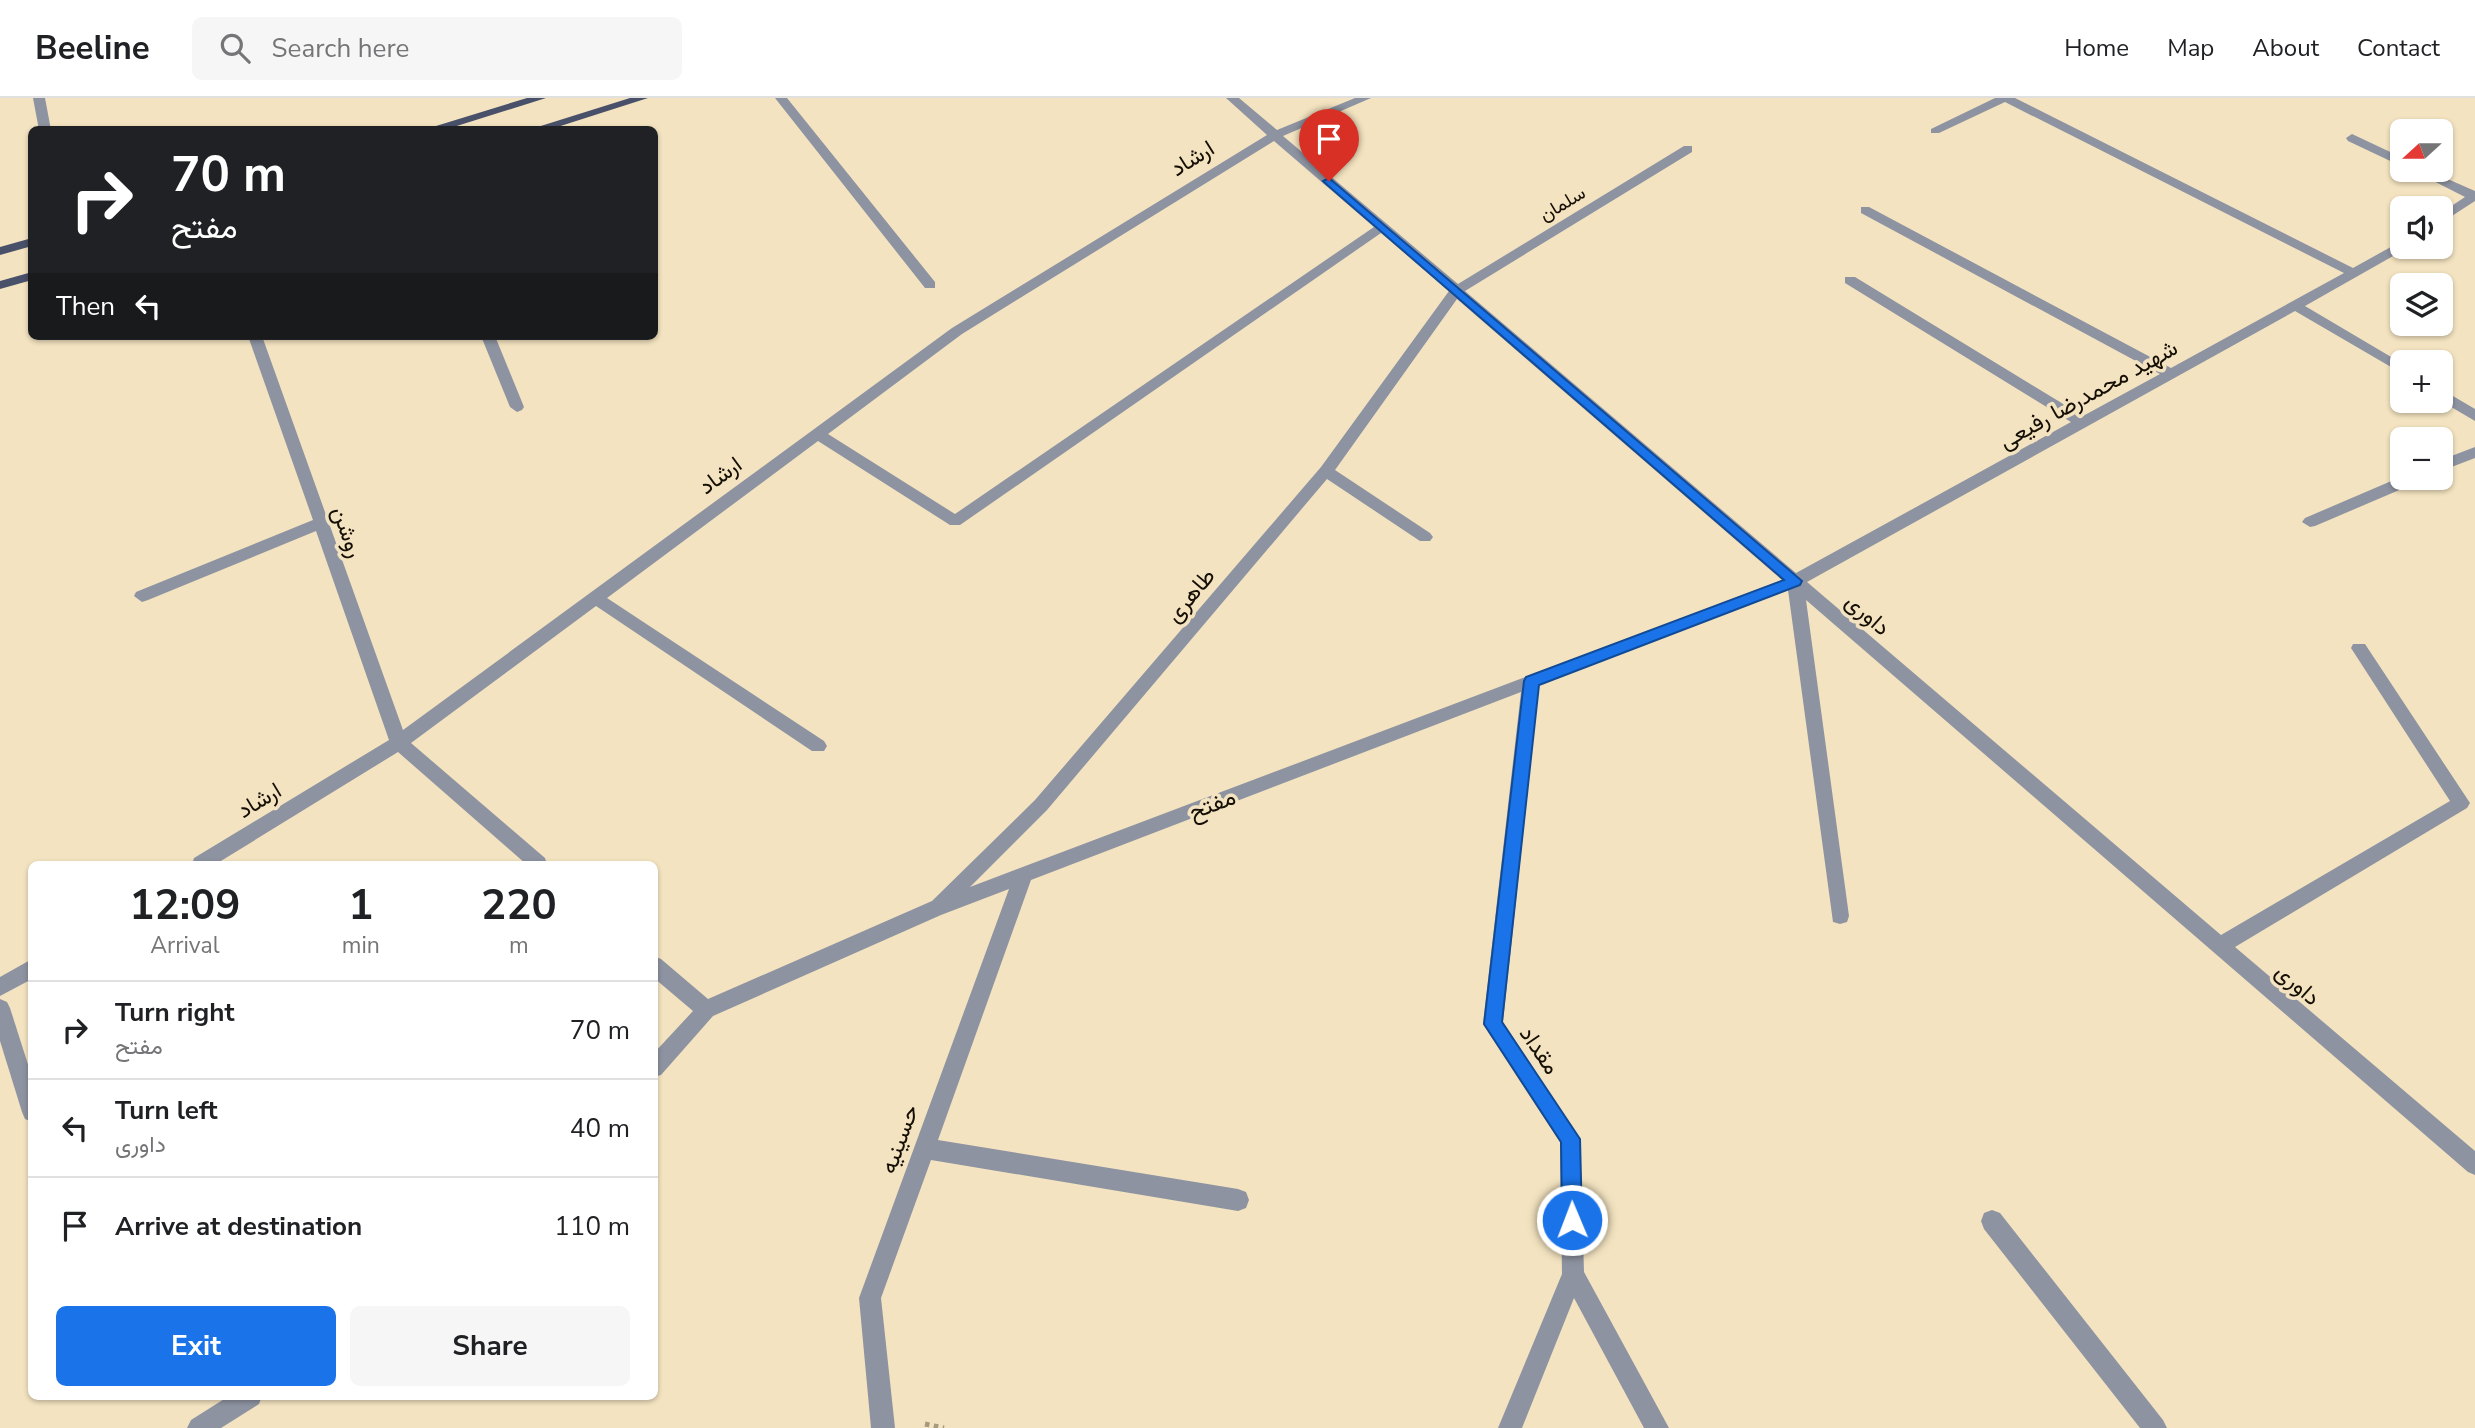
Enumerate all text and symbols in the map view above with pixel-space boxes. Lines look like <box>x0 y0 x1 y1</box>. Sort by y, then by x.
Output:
search box <box>192 17 682 80</box>
text: Beeline <box>35 26 150 71</box>
icon: search <box>216 29 254 67</box>
text: Search here <box>272 31 409 66</box>
text: Home <box>2064 32 2129 64</box>
text: Map <box>2167 32 2214 64</box>
text: About <box>2252 32 2319 64</box>
text: Contact <box>2357 32 2440 64</box>
pin <box>1299 109 1359 181</box>
north arrow <box>2390 119 2454 182</box>
map controls <box>2390 119 2453 490</box>
icon: arrive <box>1310 120 1348 158</box>
street label: ارشاد <box>1164 133 1220 184</box>
text: 70 m <box>171 141 286 208</box>
icon: right <box>56 154 147 245</box>
street label: سلمان <box>1534 180 1591 228</box>
button: sound <box>2390 196 2453 259</box>
text: مفتح <box>171 206 237 249</box>
button: layers <box>2390 273 2453 336</box>
icon: left <box>129 287 167 325</box>
text: Then <box>56 289 115 324</box>
street label: شهید محمدرضا رفیعی <box>1993 332 2183 456</box>
button: + <box>2390 350 2453 413</box>
button: − <box>2390 427 2453 490</box>
street label: ارشاد <box>692 449 748 502</box>
street label: روشن <box>324 502 371 562</box>
street label: طاهری <box>1159 562 1222 629</box>
street label: داوری <box>1838 586 1897 643</box>
street label: ارشاد <box>231 775 287 826</box>
street label: مفتح <box>1184 781 1240 827</box>
text: 12:09 <box>129 877 240 934</box>
text: 1 <box>348 877 373 934</box>
text: 220 <box>481 877 557 934</box>
text: Arrival <box>150 930 219 961</box>
text: min <box>342 930 380 961</box>
text: m <box>509 930 529 961</box>
street label: داوری <box>2268 956 2327 1013</box>
text: Turn right <box>115 995 234 1030</box>
icon: right <box>56 1011 94 1049</box>
text: 70 m <box>570 1013 630 1048</box>
street label: مقداد <box>1512 1020 1567 1081</box>
text: مفتح <box>115 1031 163 1062</box>
text: Turn left <box>115 1093 218 1128</box>
street label: حسینیه <box>873 1100 926 1178</box>
icon: left <box>56 1109 94 1147</box>
text: 40 m <box>570 1111 630 1146</box>
text: داوری <box>115 1129 166 1160</box>
position arrow <box>1535 1183 1609 1257</box>
icon: arrive <box>56 1207 94 1245</box>
text: Arrive at destination <box>115 1209 362 1244</box>
text: 110 m <box>554 1209 630 1244</box>
button: Exit <box>56 1306 336 1386</box>
button: Share <box>350 1306 630 1386</box>

